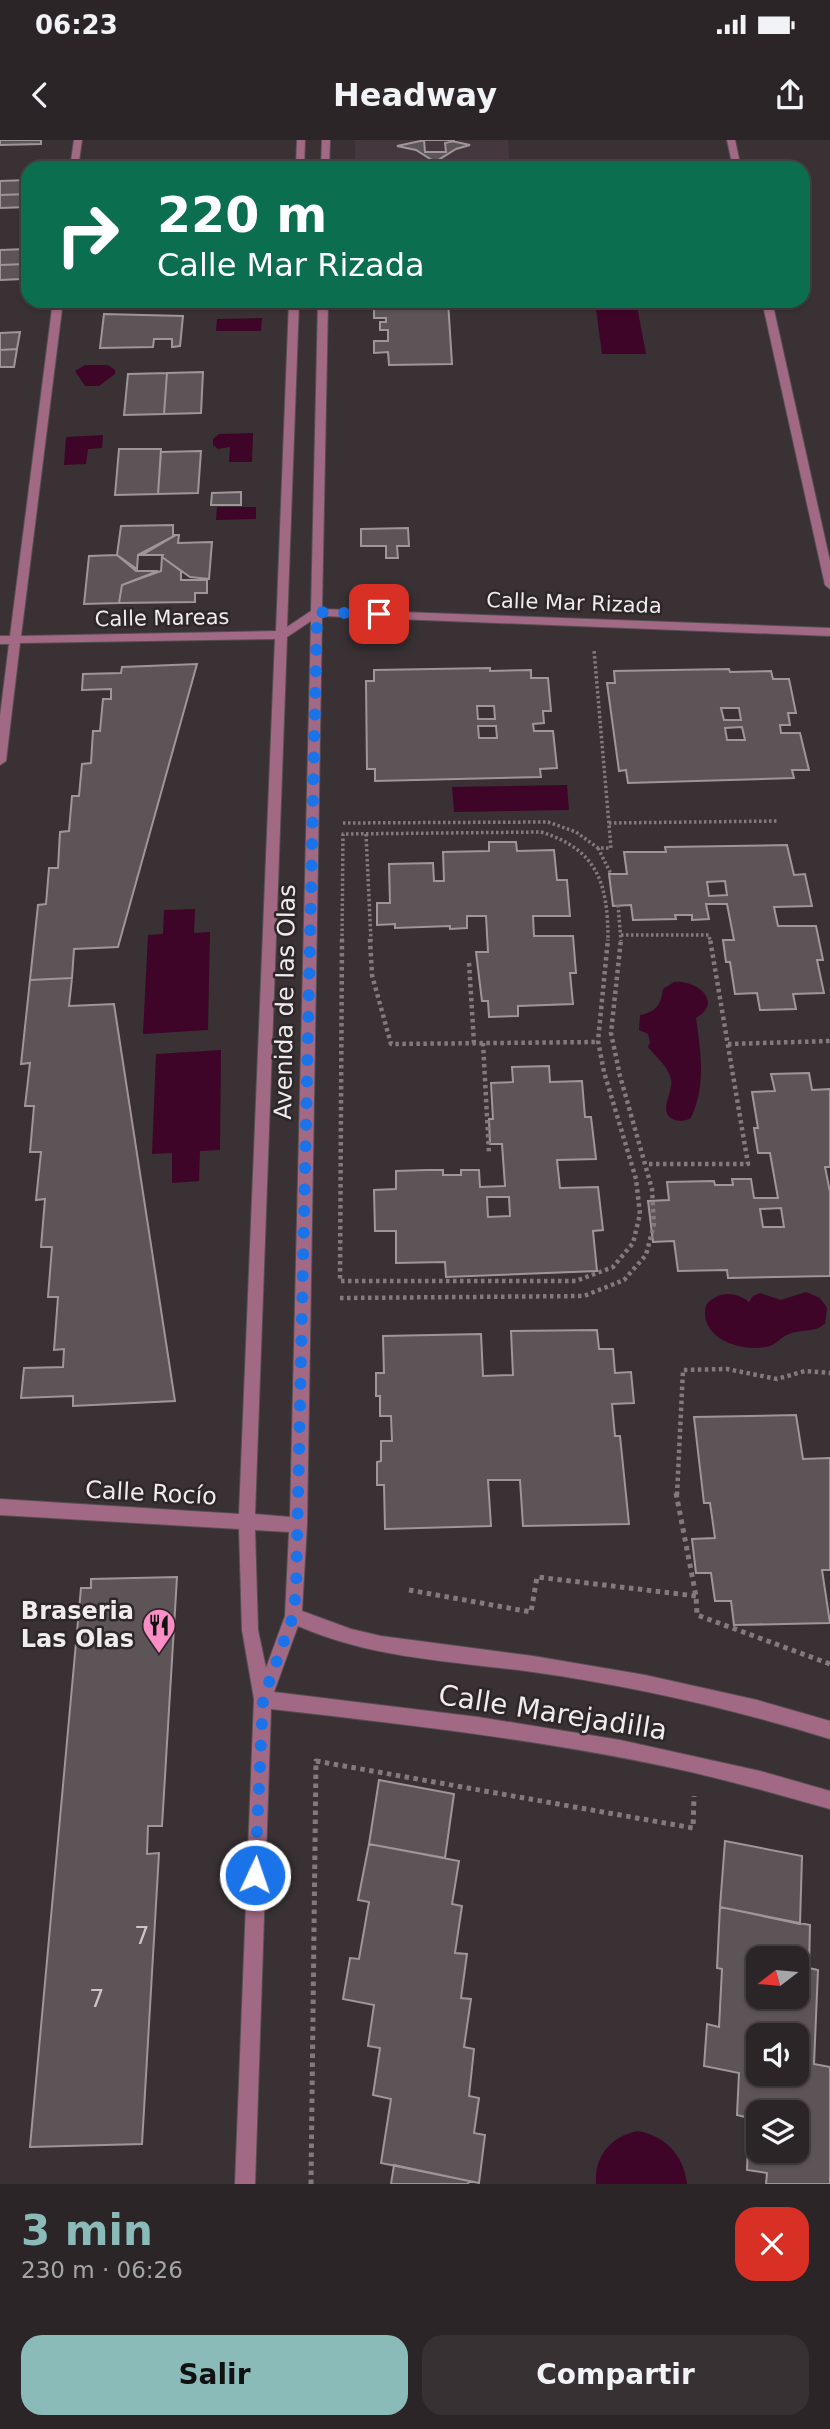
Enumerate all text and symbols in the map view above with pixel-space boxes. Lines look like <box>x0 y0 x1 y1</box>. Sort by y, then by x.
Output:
text: 06:23 <box>35 10 118 40</box>
icon: back <box>21 76 59 114</box>
text: Headway <box>333 76 497 114</box>
icon: share <box>771 76 809 114</box>
text: 220 m <box>157 187 327 244</box>
icon: right <box>42 189 133 280</box>
text: Calle Mar Rizada <box>157 246 425 284</box>
pin <box>349 584 409 644</box>
street label: Calle Mar Rizada <box>486 588 662 618</box>
icon: arrive <box>360 595 398 633</box>
street label: Calle Mareas <box>94 605 230 631</box>
street label: Avenida de las Olas <box>269 884 301 1120</box>
street label: Calle Rocío <box>84 1476 218 1510</box>
place label: Braseria Las Olas <box>21 1597 134 1653</box>
restaurant icon: Braseria Las Olas <box>140 1606 178 1655</box>
street label: Calle Marejadilla <box>436 1678 670 1747</box>
position arrow <box>218 1838 292 1912</box>
house number: 7 <box>134 1922 150 1950</box>
north arrow <box>746 1946 808 2009</box>
map controls <box>746 1946 809 2163</box>
house number: 7 <box>89 1985 105 2013</box>
button: sound <box>746 2023 809 2086</box>
button: layers <box>746 2100 809 2163</box>
text: 3 min <box>21 2206 153 2255</box>
button: close <box>735 2207 809 2281</box>
text: 230 m · 06:26 <box>21 2257 183 2283</box>
button: Salir <box>21 2335 408 2415</box>
button: Compartir <box>422 2335 809 2415</box>

